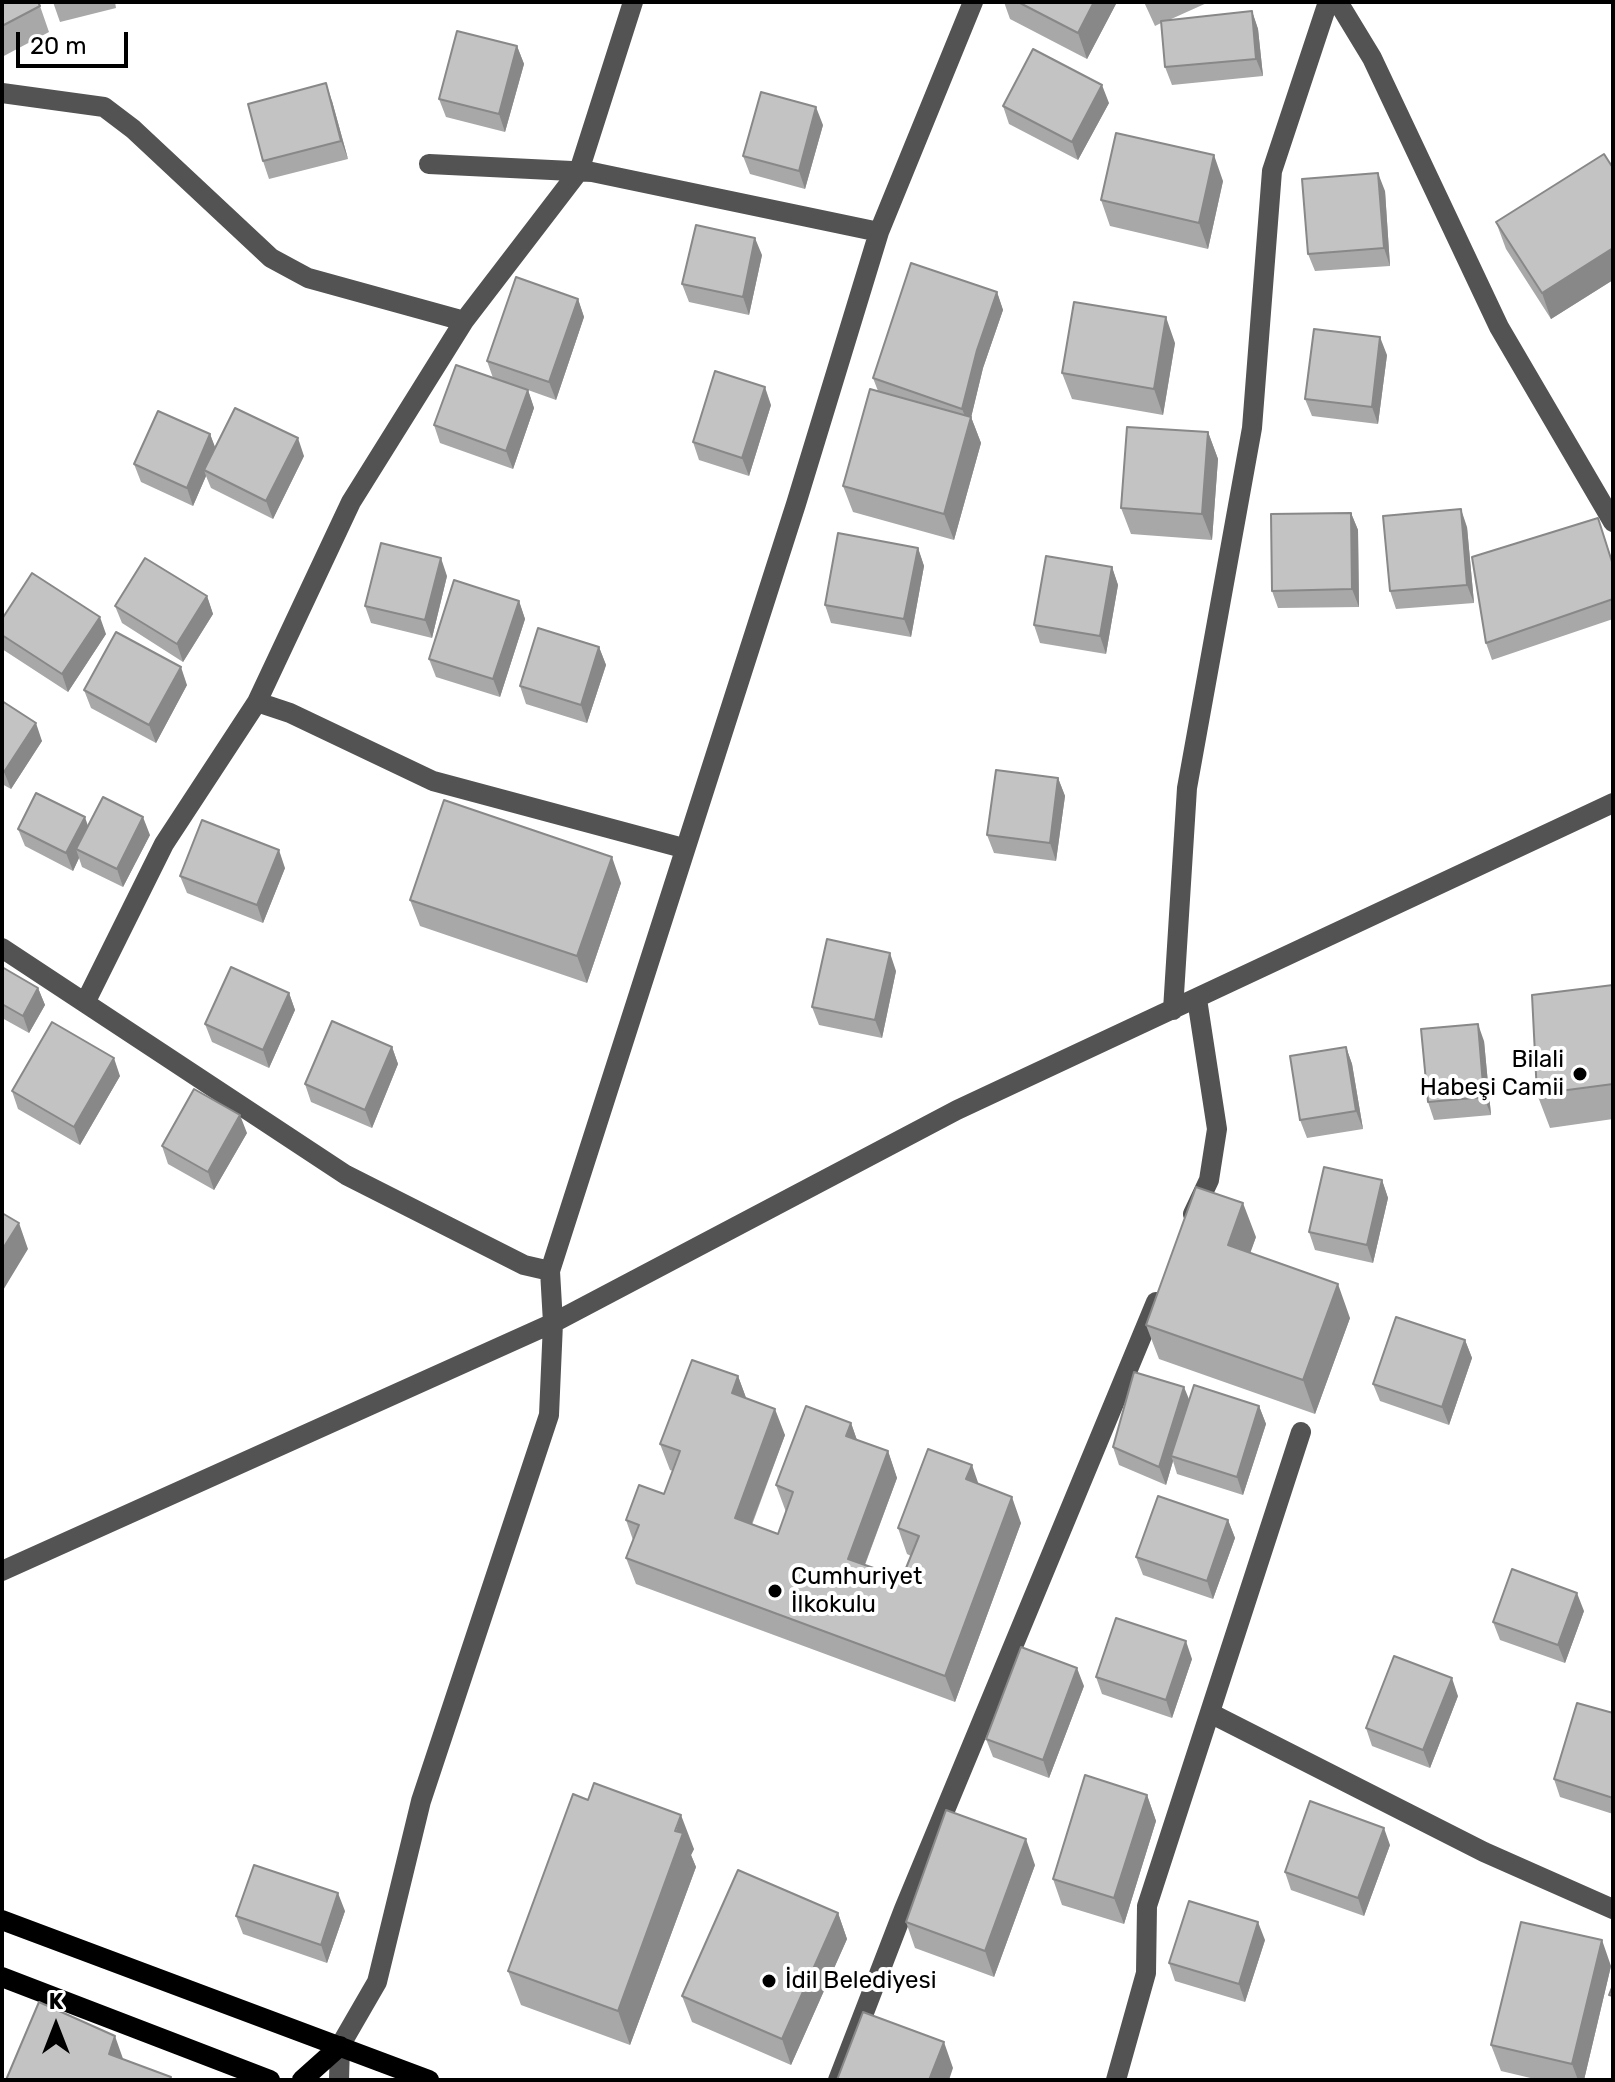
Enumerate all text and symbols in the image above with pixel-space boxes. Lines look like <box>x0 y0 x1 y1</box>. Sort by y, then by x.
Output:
scale bar <box>20 16 132 66</box>
text: 20 m <box>30 32 87 60</box>
place label: Bilali Habeşi Camii <box>1420 1046 1564 1102</box>
marker: Bilali Habeşi Camii <box>1571 1065 1589 1083</box>
place label: Cumhuriyet İlkokulu <box>791 1563 922 1619</box>
marker: Cumhuriyet İlkokulu <box>766 1582 784 1600</box>
place label: İdil Belediyesi <box>785 1967 936 1995</box>
marker: İdil Belediyesi <box>760 1972 778 1990</box>
north arrow <box>16 1986 96 2066</box>
text: K <box>49 1988 63 2015</box>

